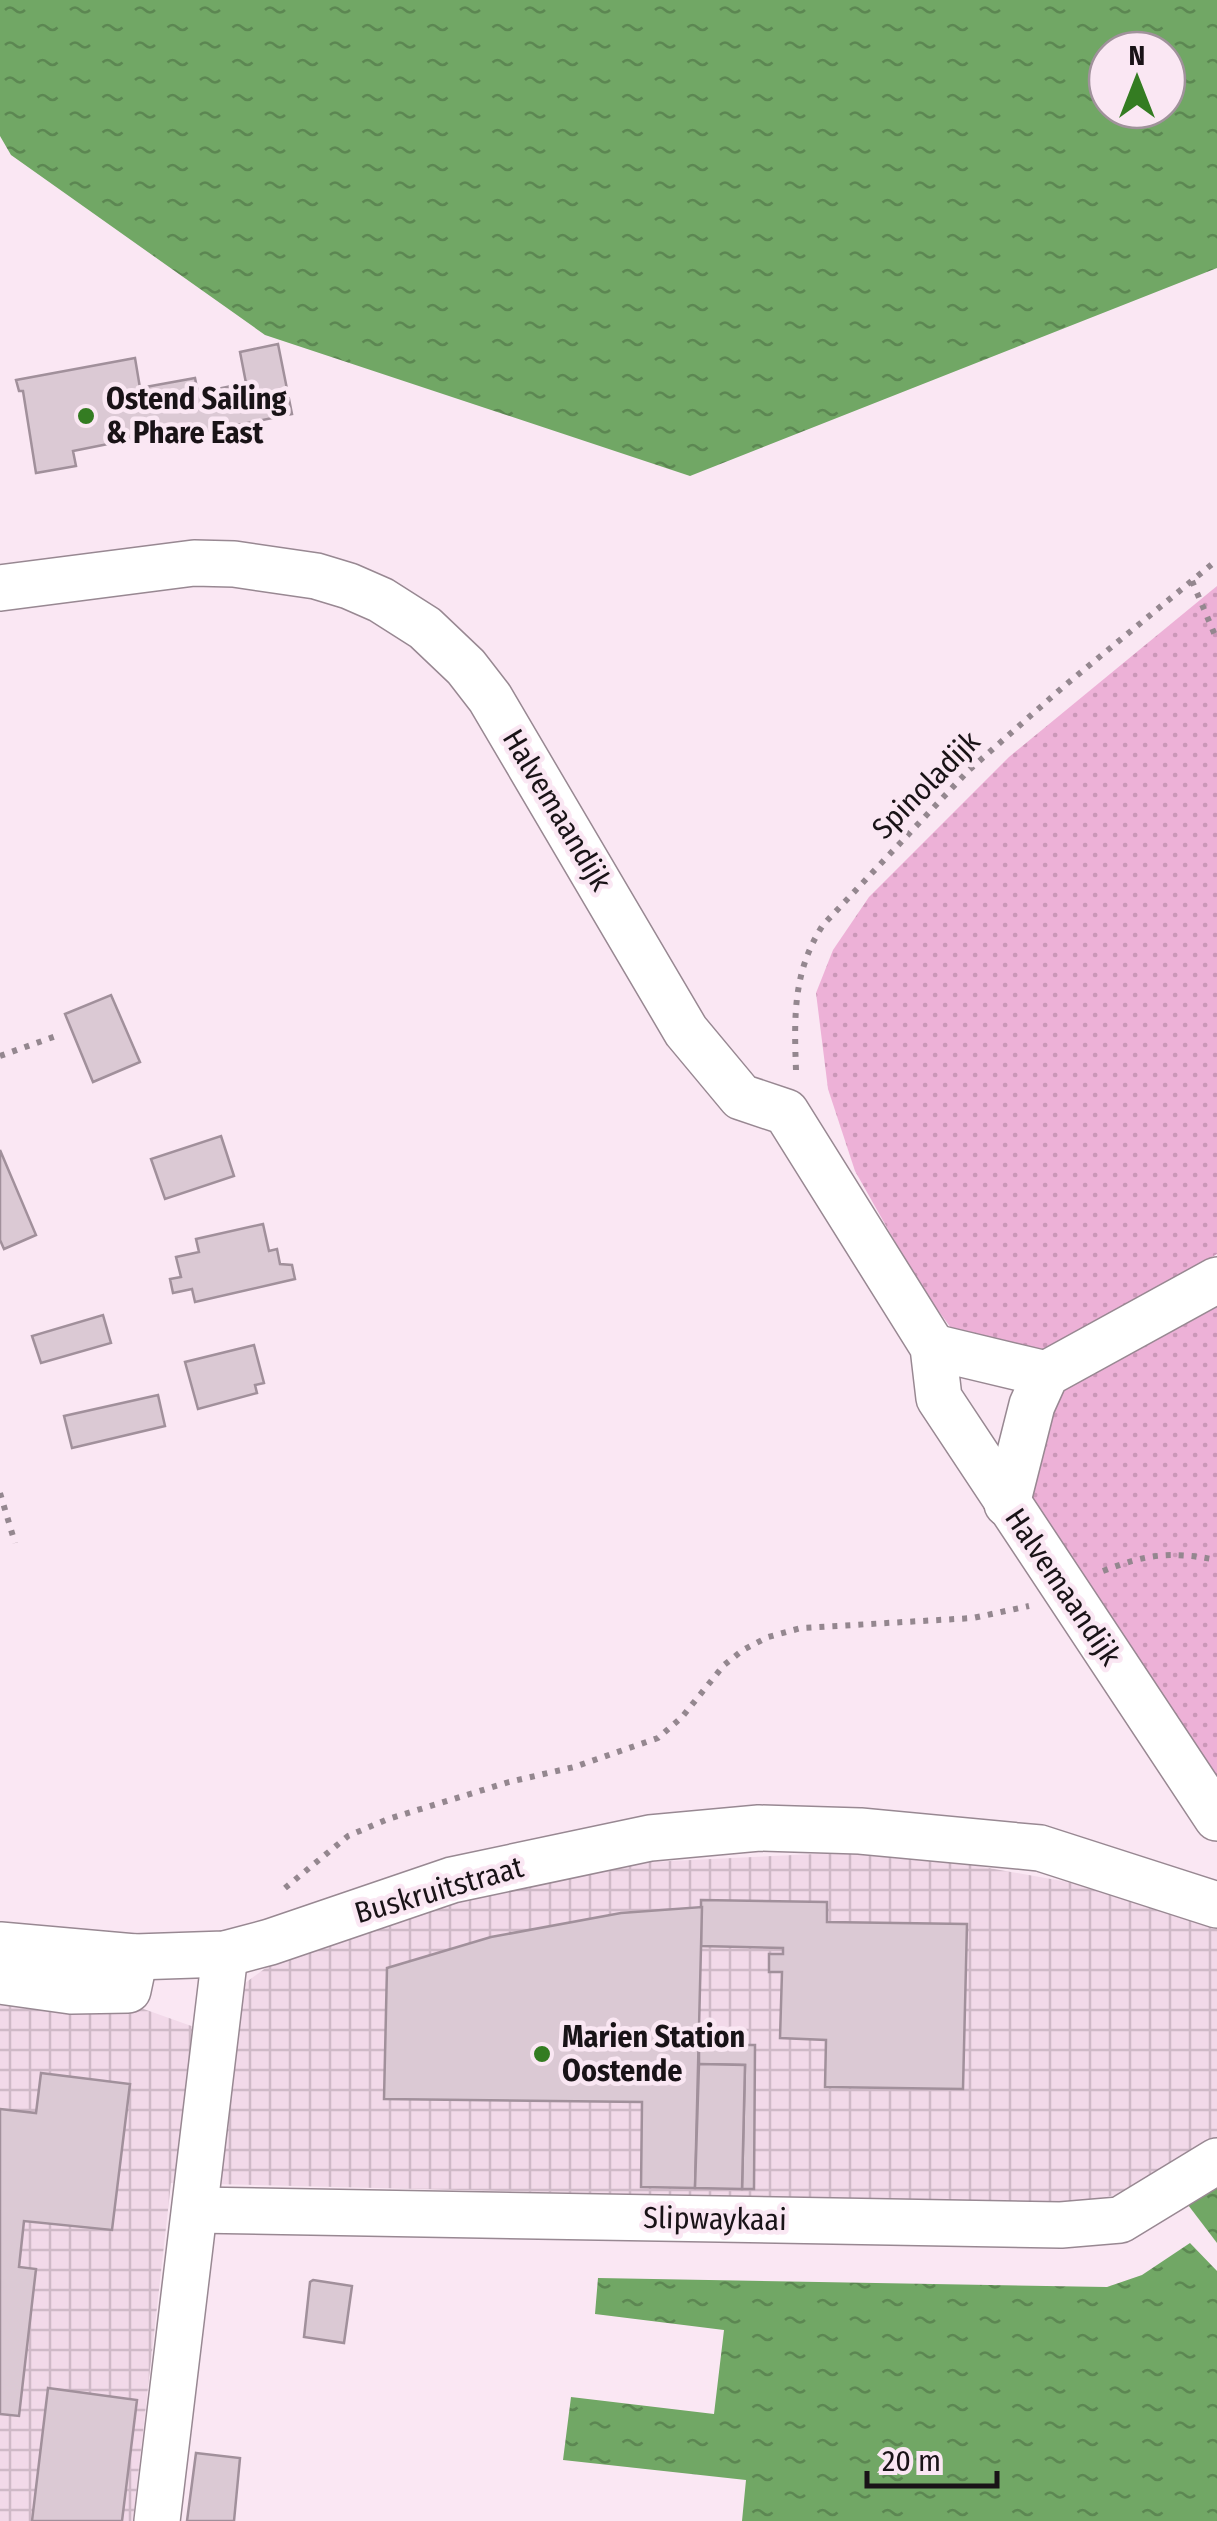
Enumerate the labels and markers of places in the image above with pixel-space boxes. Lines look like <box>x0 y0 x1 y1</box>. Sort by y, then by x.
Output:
place label: Ostend Sailing & Phare East <box>106 381 287 451</box>
marker: Ostend Sailing & Phare East <box>75 405 97 427</box>
place label: Marien Station Oostende <box>562 2019 745 2089</box>
marker: Marien Station Oostende <box>531 2043 553 2065</box>

